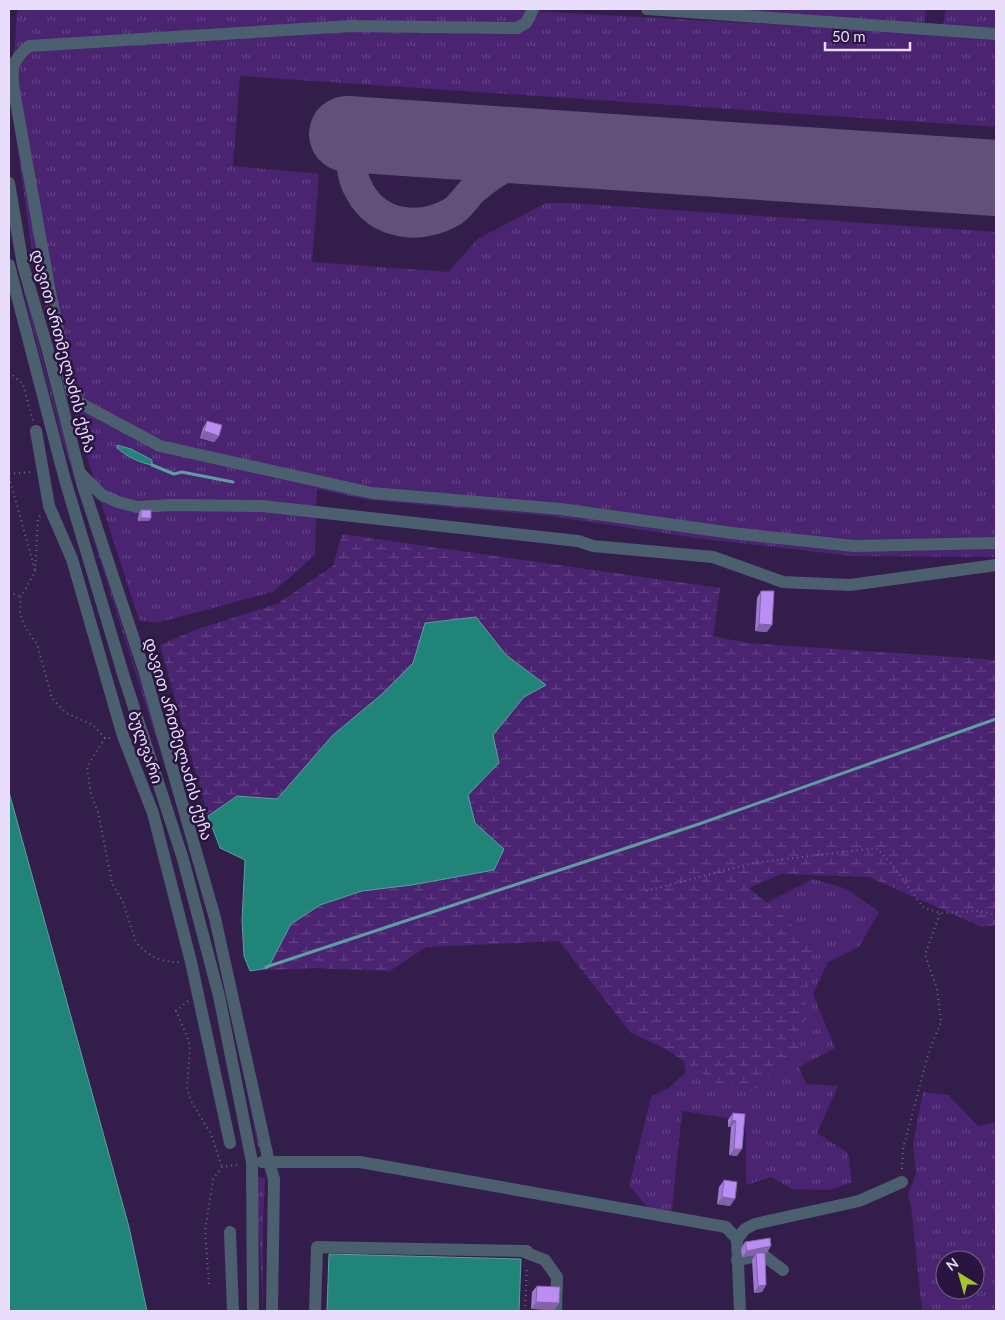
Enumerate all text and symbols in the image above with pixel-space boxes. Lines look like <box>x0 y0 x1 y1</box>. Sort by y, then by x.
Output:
scale bar <box>825 20 910 52</box>
text: 50 m <box>832 27 866 45</box>
street label: დავით ართმელაძის ქუჩა <box>26 247 101 455</box>
street label: დავით ართმელაძის ქუჩა <box>140 635 218 843</box>
street label: ბულვარი <box>123 708 168 787</box>
north arrow <box>935 1250 985 1300</box>
text: N <box>942 1254 961 1274</box>

